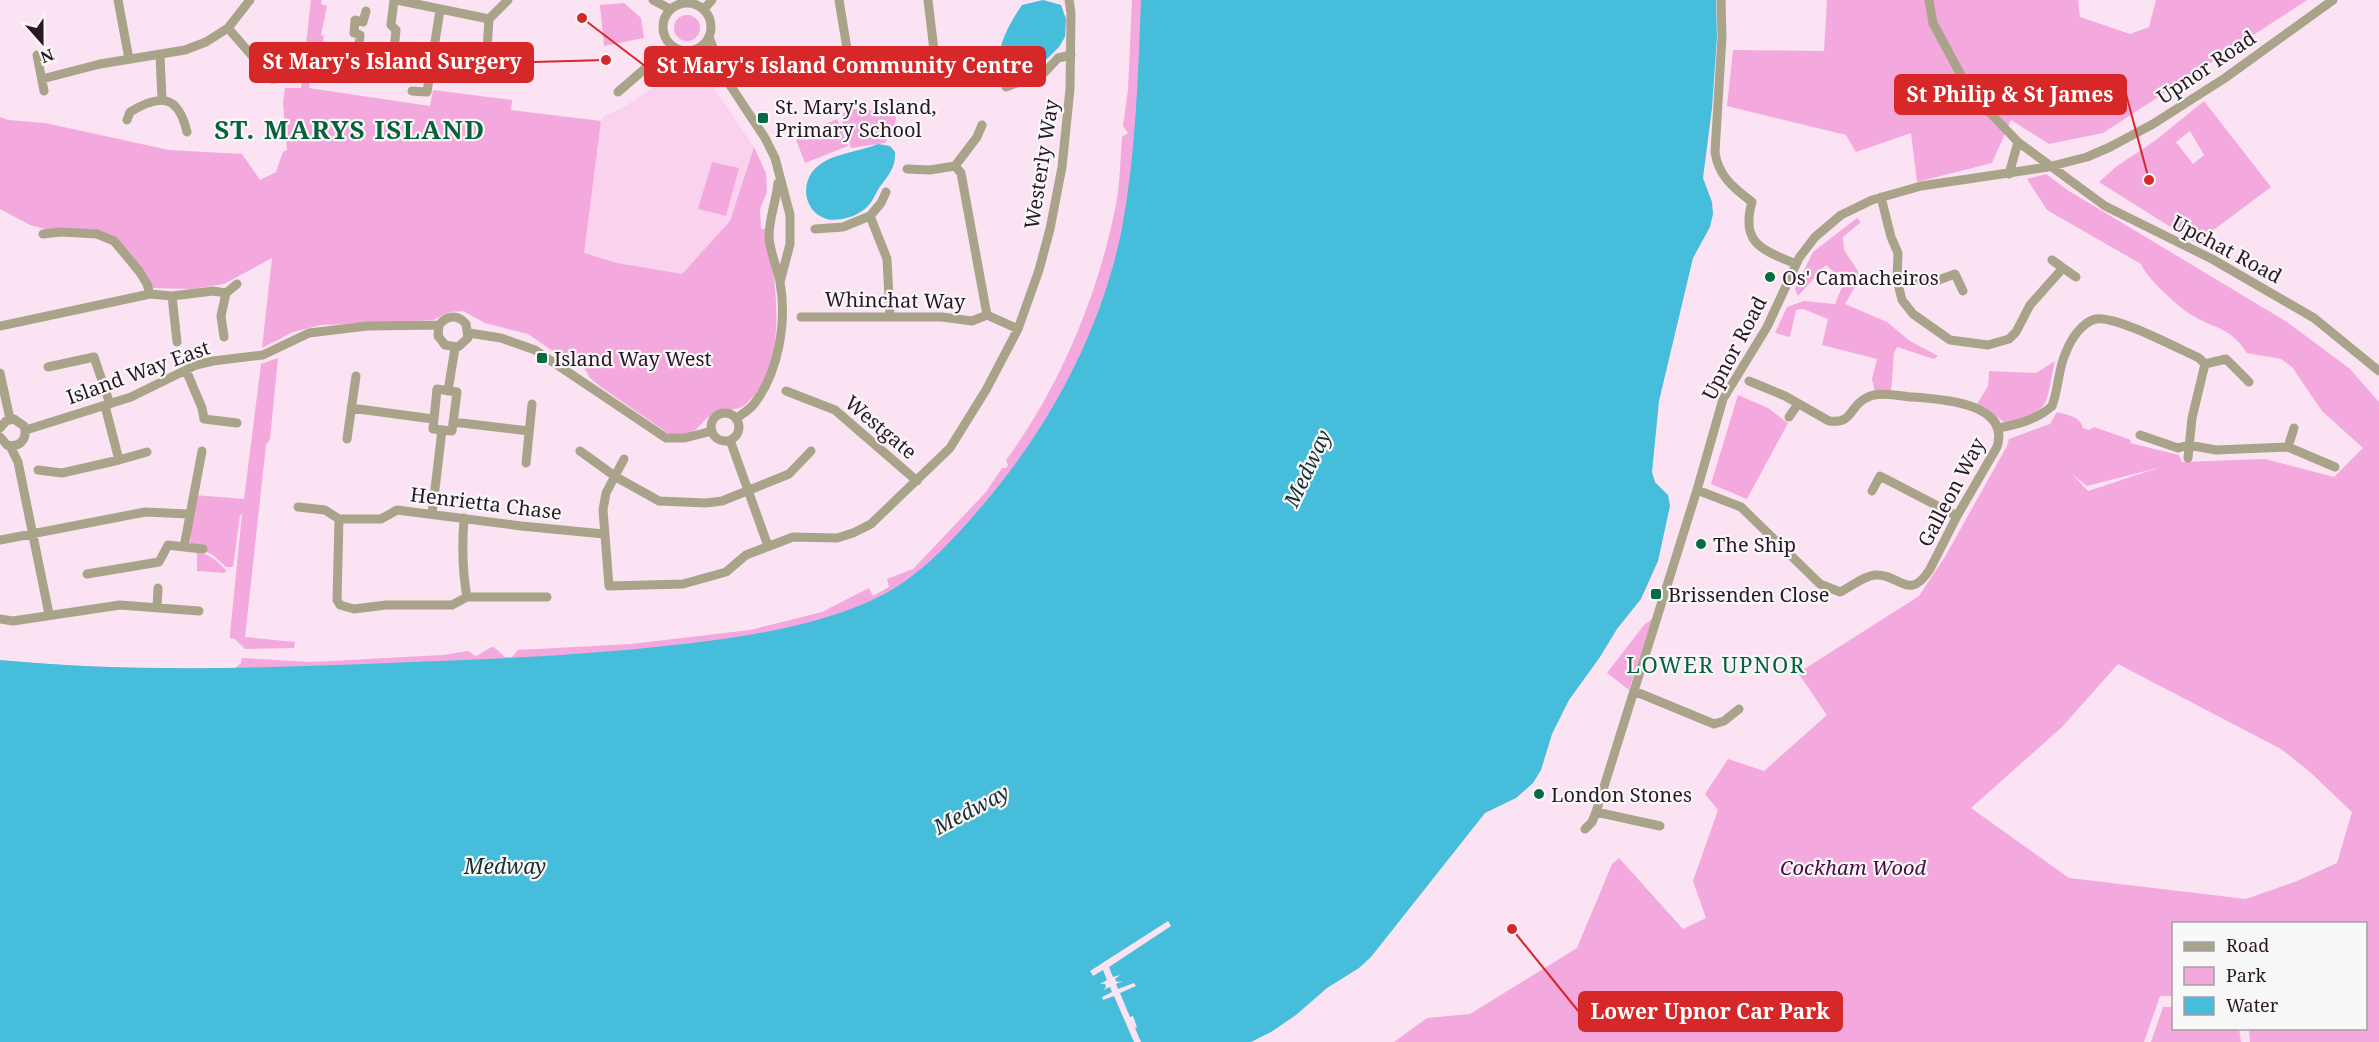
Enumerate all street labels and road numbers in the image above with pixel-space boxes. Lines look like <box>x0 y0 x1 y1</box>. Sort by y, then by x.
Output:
street label: Upnor Road <box>2151 24 2261 110</box>
street label: Westerly Way <box>1017 96 1065 231</box>
street label: Upchat Road <box>2167 209 2287 289</box>
street label: Whinchat Way <box>824 285 966 315</box>
street label: Upnor Road <box>1695 291 1773 405</box>
street label: Island Way East <box>62 334 214 410</box>
street label: Westgate <box>839 389 923 465</box>
street label: Galleon Way <box>1911 432 1991 551</box>
street label: Henrietta Chase <box>409 480 563 526</box>

